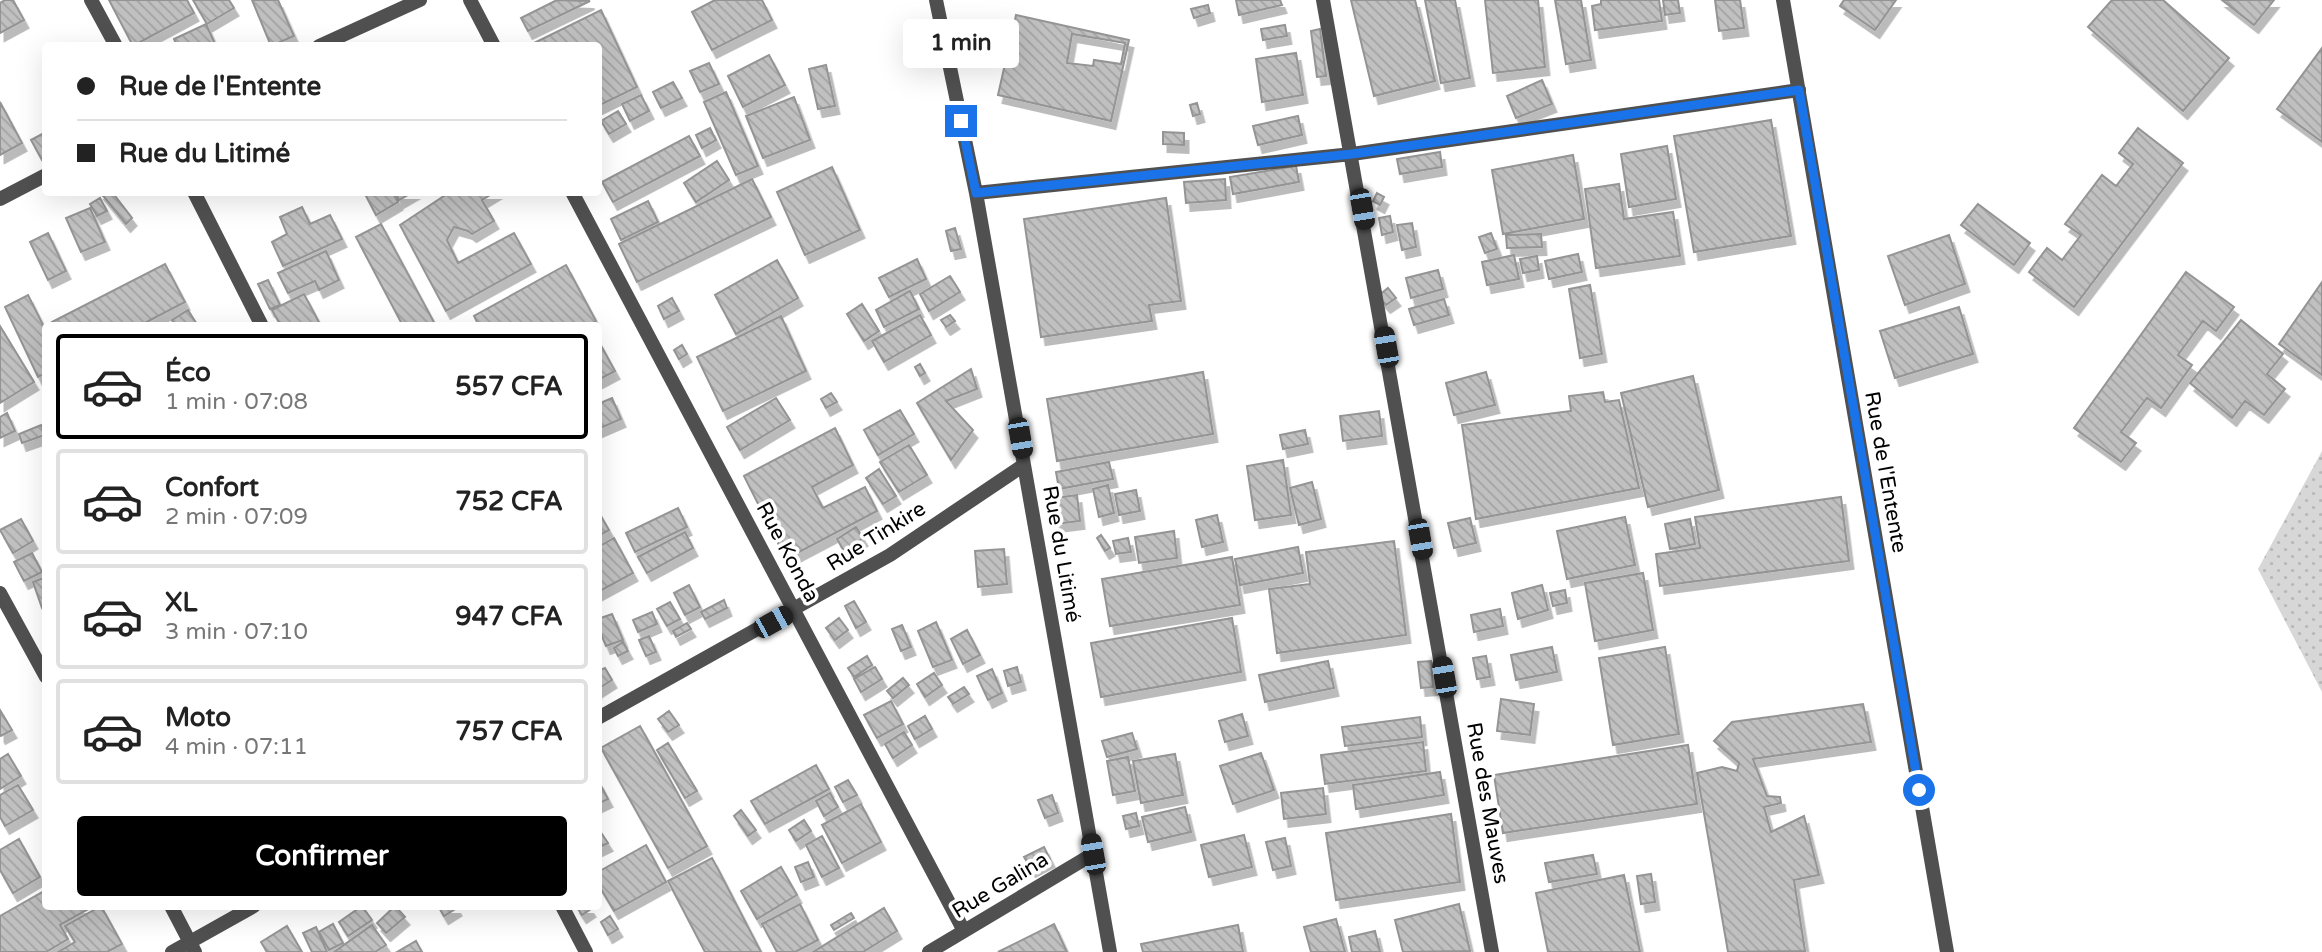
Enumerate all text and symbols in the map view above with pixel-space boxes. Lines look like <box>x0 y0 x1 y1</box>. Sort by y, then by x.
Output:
callout: 1 min <box>903 19 1019 68</box>
text: 1 min <box>930 29 992 57</box>
text: Rue de l'Entente <box>119 71 321 102</box>
route end <box>945 105 977 137</box>
text: Rue du Litimé <box>119 138 290 169</box>
car <box>1349 186 1376 232</box>
car <box>1373 324 1400 370</box>
icon: car <box>81 355 144 418</box>
text: Éco <box>165 357 211 388</box>
text: 557 CFA <box>455 371 563 402</box>
text: 1 min · 07:08 <box>165 388 308 416</box>
street label: Rue de l'Entente <box>1859 389 1912 555</box>
car <box>1007 415 1034 461</box>
icon: car <box>81 470 144 533</box>
text: Confort <box>165 472 259 503</box>
street label: Rue du Litimé <box>1037 484 1086 624</box>
text: 752 CFA <box>455 486 563 517</box>
street label: Rue Tinkire <box>822 496 930 577</box>
street label: Rue Konda <box>751 498 824 607</box>
text: 2 min · 07:09 <box>165 503 308 531</box>
car <box>1407 516 1434 562</box>
icon: car <box>81 585 144 648</box>
text: XL <box>165 587 197 618</box>
text: 947 CFA <box>455 601 563 632</box>
car <box>750 603 797 641</box>
text: 3 min · 07:10 <box>165 618 308 646</box>
car <box>1431 654 1458 700</box>
icon: car <box>81 700 144 763</box>
text: Moto <box>165 702 231 733</box>
text: 757 CFA <box>455 716 563 747</box>
street label: Rue des Mauves <box>1461 720 1514 886</box>
text: 4 min · 07:11 <box>165 733 308 761</box>
route start <box>1903 774 1935 806</box>
button: Confirmer <box>77 816 567 896</box>
car <box>1080 831 1107 877</box>
street label: Rue Galina <box>948 847 1053 924</box>

